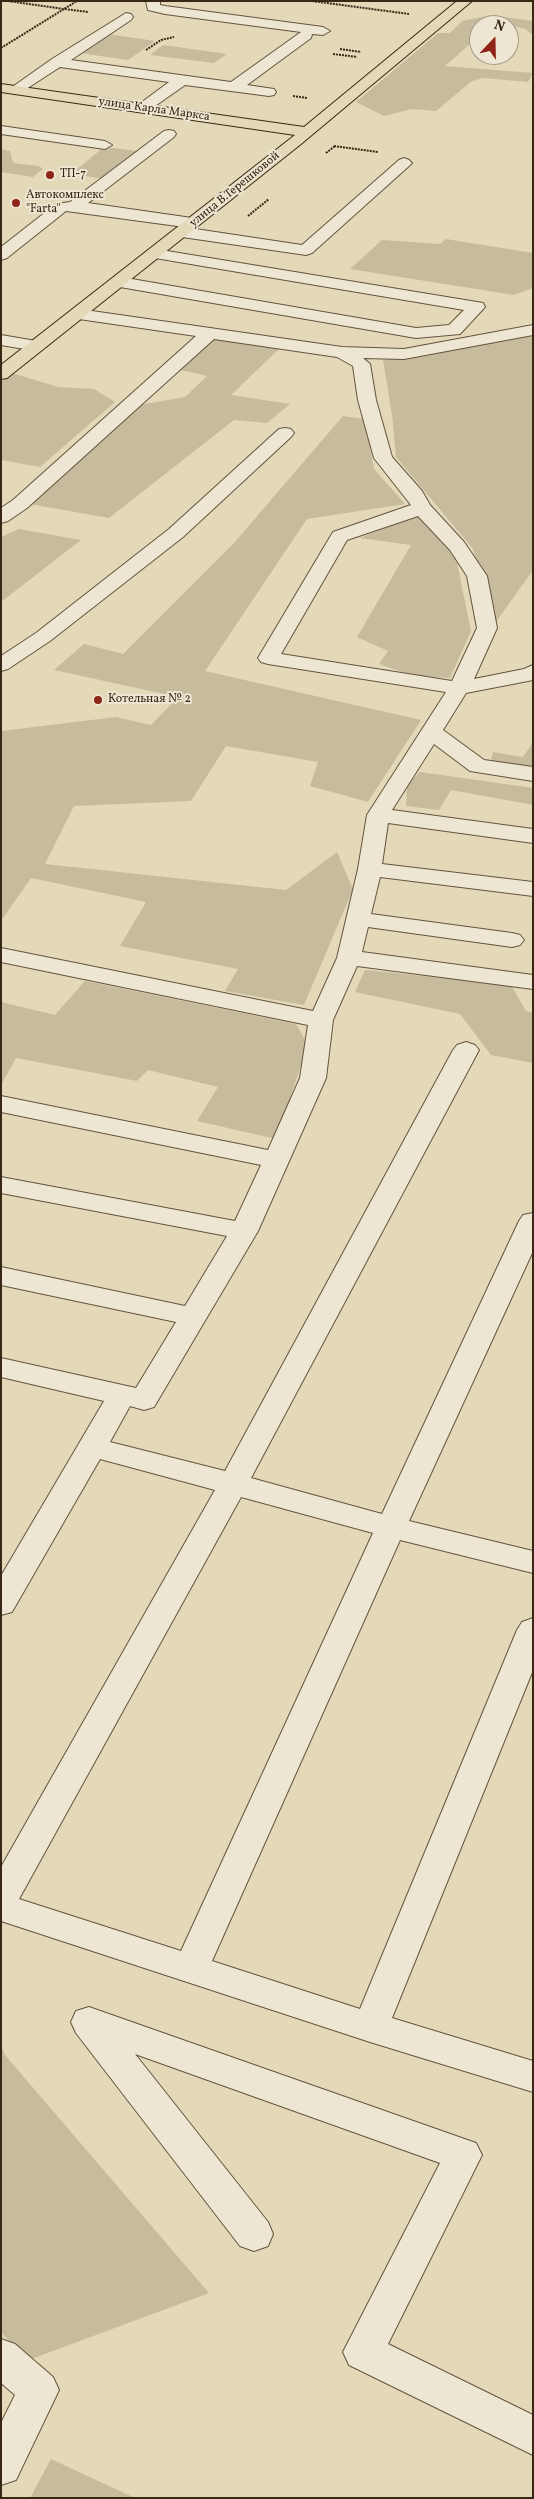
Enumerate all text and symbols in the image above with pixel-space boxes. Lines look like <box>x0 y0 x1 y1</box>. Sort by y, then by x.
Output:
north arrow <box>469 15 519 65</box>
text: N <box>491 16 507 37</box>
street label: улица Карла Маркса <box>97 95 211 125</box>
street label: улица В.Терешковой <box>187 149 283 231</box>
place label: ТП-7 <box>60 168 86 182</box>
marker: ТП-7 <box>44 169 56 181</box>
place label: Автокомплекс "Farta" <box>26 189 104 217</box>
marker: Автокомплекс "Farta" <box>10 197 22 209</box>
place label: Котельная № 2 <box>108 693 191 707</box>
marker: Котельная № 2 <box>92 694 104 706</box>

